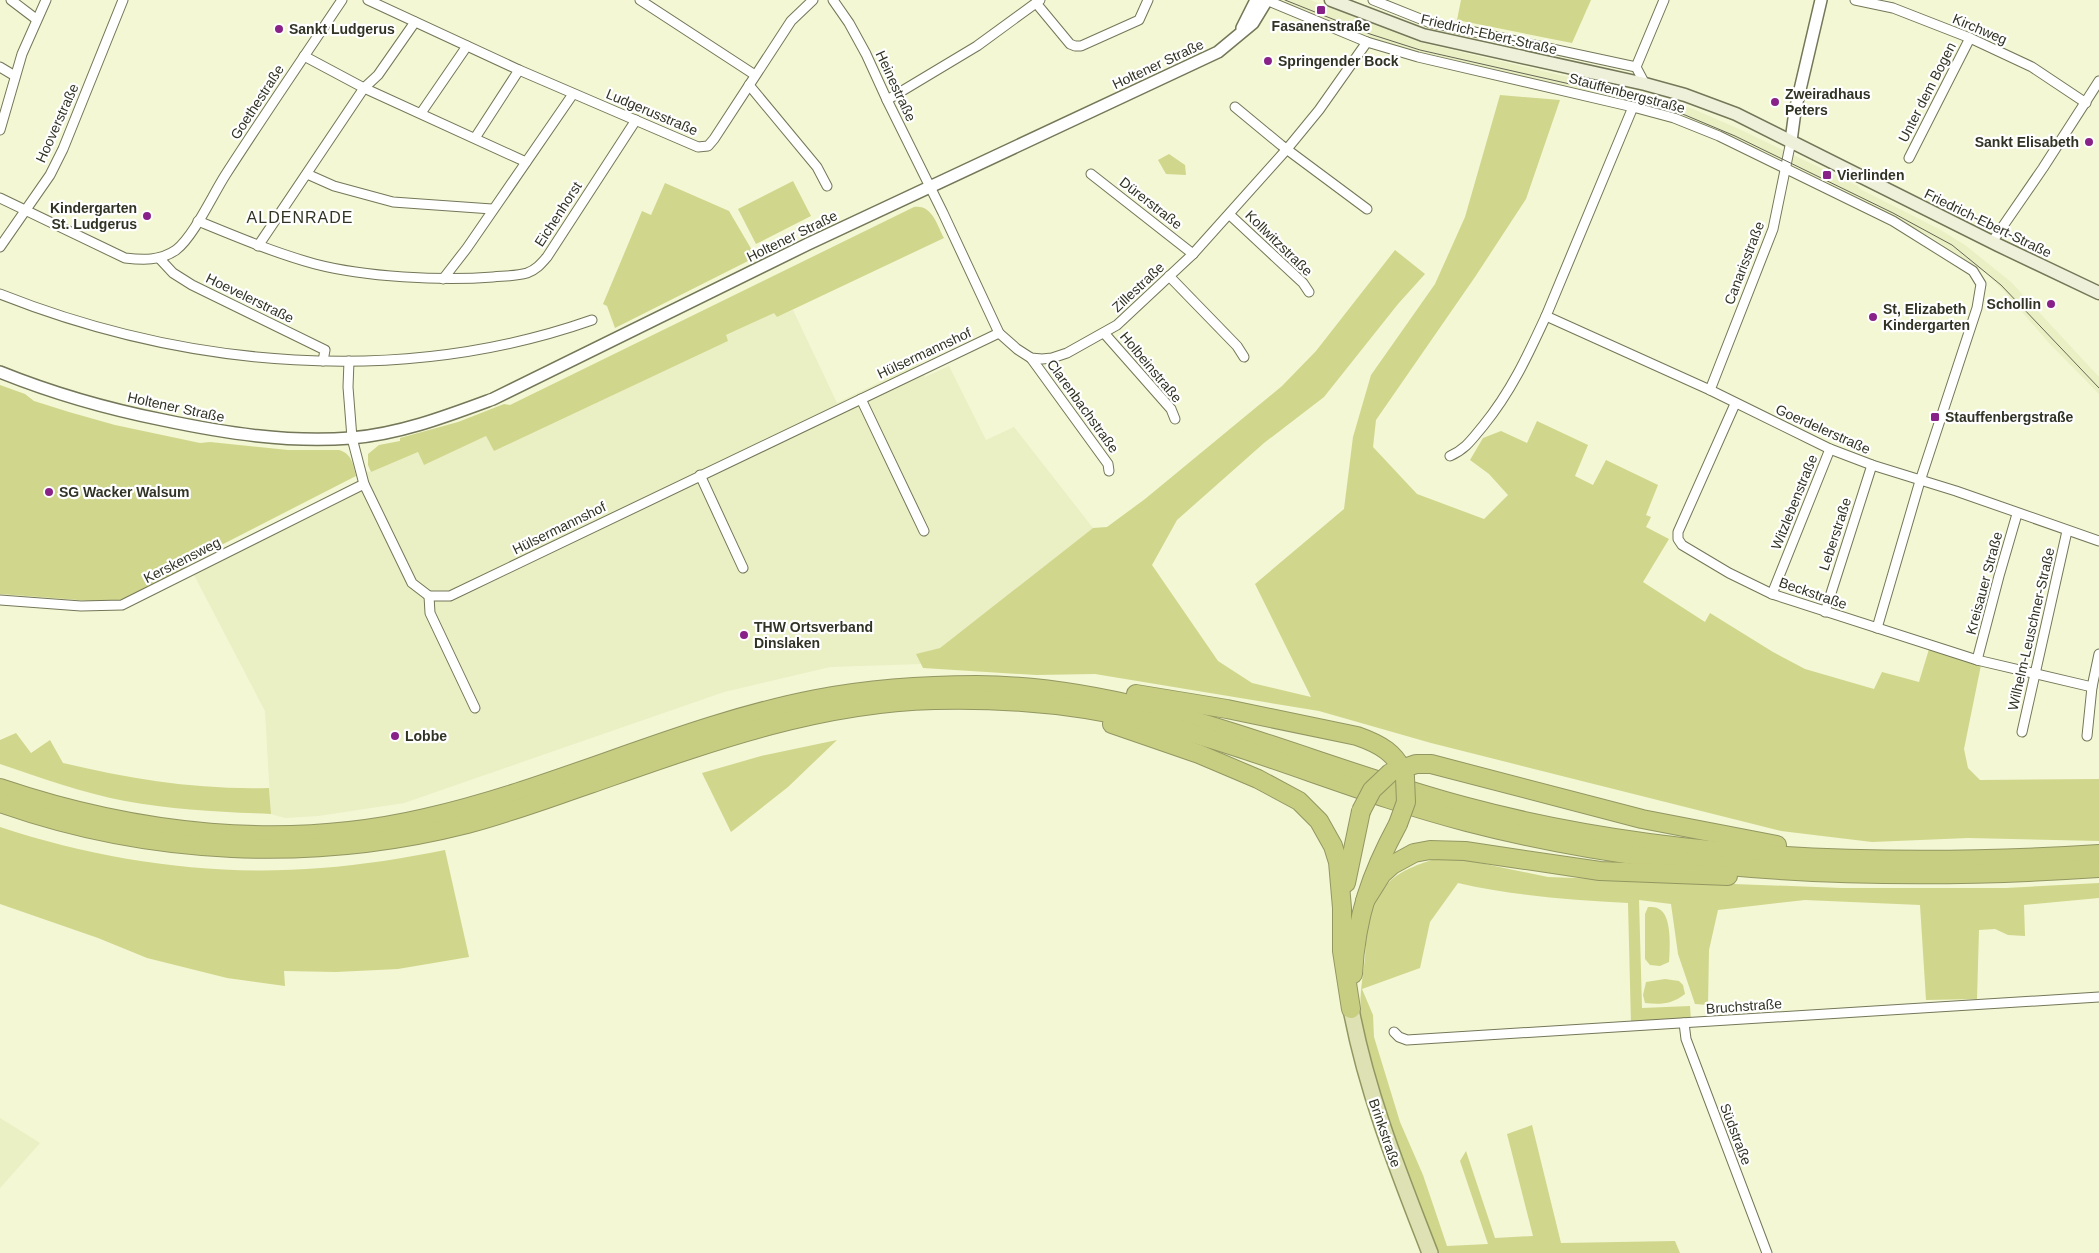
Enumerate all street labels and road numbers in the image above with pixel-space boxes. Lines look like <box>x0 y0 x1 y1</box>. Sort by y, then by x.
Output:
street label: Kirchweg <box>1950 10 2010 48</box>
street label: Friedrich-Ebert-Straße <box>1419 11 1559 58</box>
street label: Holtener Straße <box>1110 36 1206 92</box>
street label: Unter dem Bogen <box>1895 39 1959 145</box>
street label: Heinestraße <box>873 48 919 124</box>
street label: Goethestraße <box>227 62 287 142</box>
street label: Stauffenbergstraße <box>1567 70 1687 116</box>
street label: Hooverstraße <box>32 81 82 165</box>
street label: Ludgerusstraße <box>604 85 700 139</box>
street label: Dürerstraße <box>1117 174 1186 232</box>
street label: Eichenhorst <box>531 179 585 249</box>
street label: Friedrich-Ebert-Straße <box>1922 185 2054 261</box>
street label: Holtener Straße <box>744 207 840 265</box>
street label: Kollwitzstraße <box>1242 207 1316 279</box>
street label: Canarisstraße <box>1721 219 1767 307</box>
street label: Zillestraße <box>1109 259 1168 315</box>
street label: Hoevelerstraße <box>203 270 297 326</box>
street label: Hülsermannshof <box>874 324 974 382</box>
street label: Holbeinstraße <box>1117 328 1185 406</box>
street label: Clarenbachstraße <box>1044 356 1122 456</box>
street label: Holtener Straße <box>126 389 226 425</box>
street label: Goerdelerstraße <box>1773 401 1873 457</box>
street label: Witzlebenstraße <box>1768 452 1820 552</box>
street label: Leberstraße <box>1816 495 1854 572</box>
street label: Hülsermannshof <box>510 498 608 558</box>
street label: Kreisauer Straße <box>1963 530 2005 636</box>
street label: Kerskensweg <box>141 534 223 586</box>
street label: Wilhelm-Leuschner-Straße <box>2004 546 2058 712</box>
street label: Beckstraße <box>1777 574 1849 612</box>
street label: Bruchstraße <box>1705 995 1783 1017</box>
street label: Brinkstraße <box>1366 1097 1404 1170</box>
street label: Südstraße <box>1717 1101 1755 1167</box>

